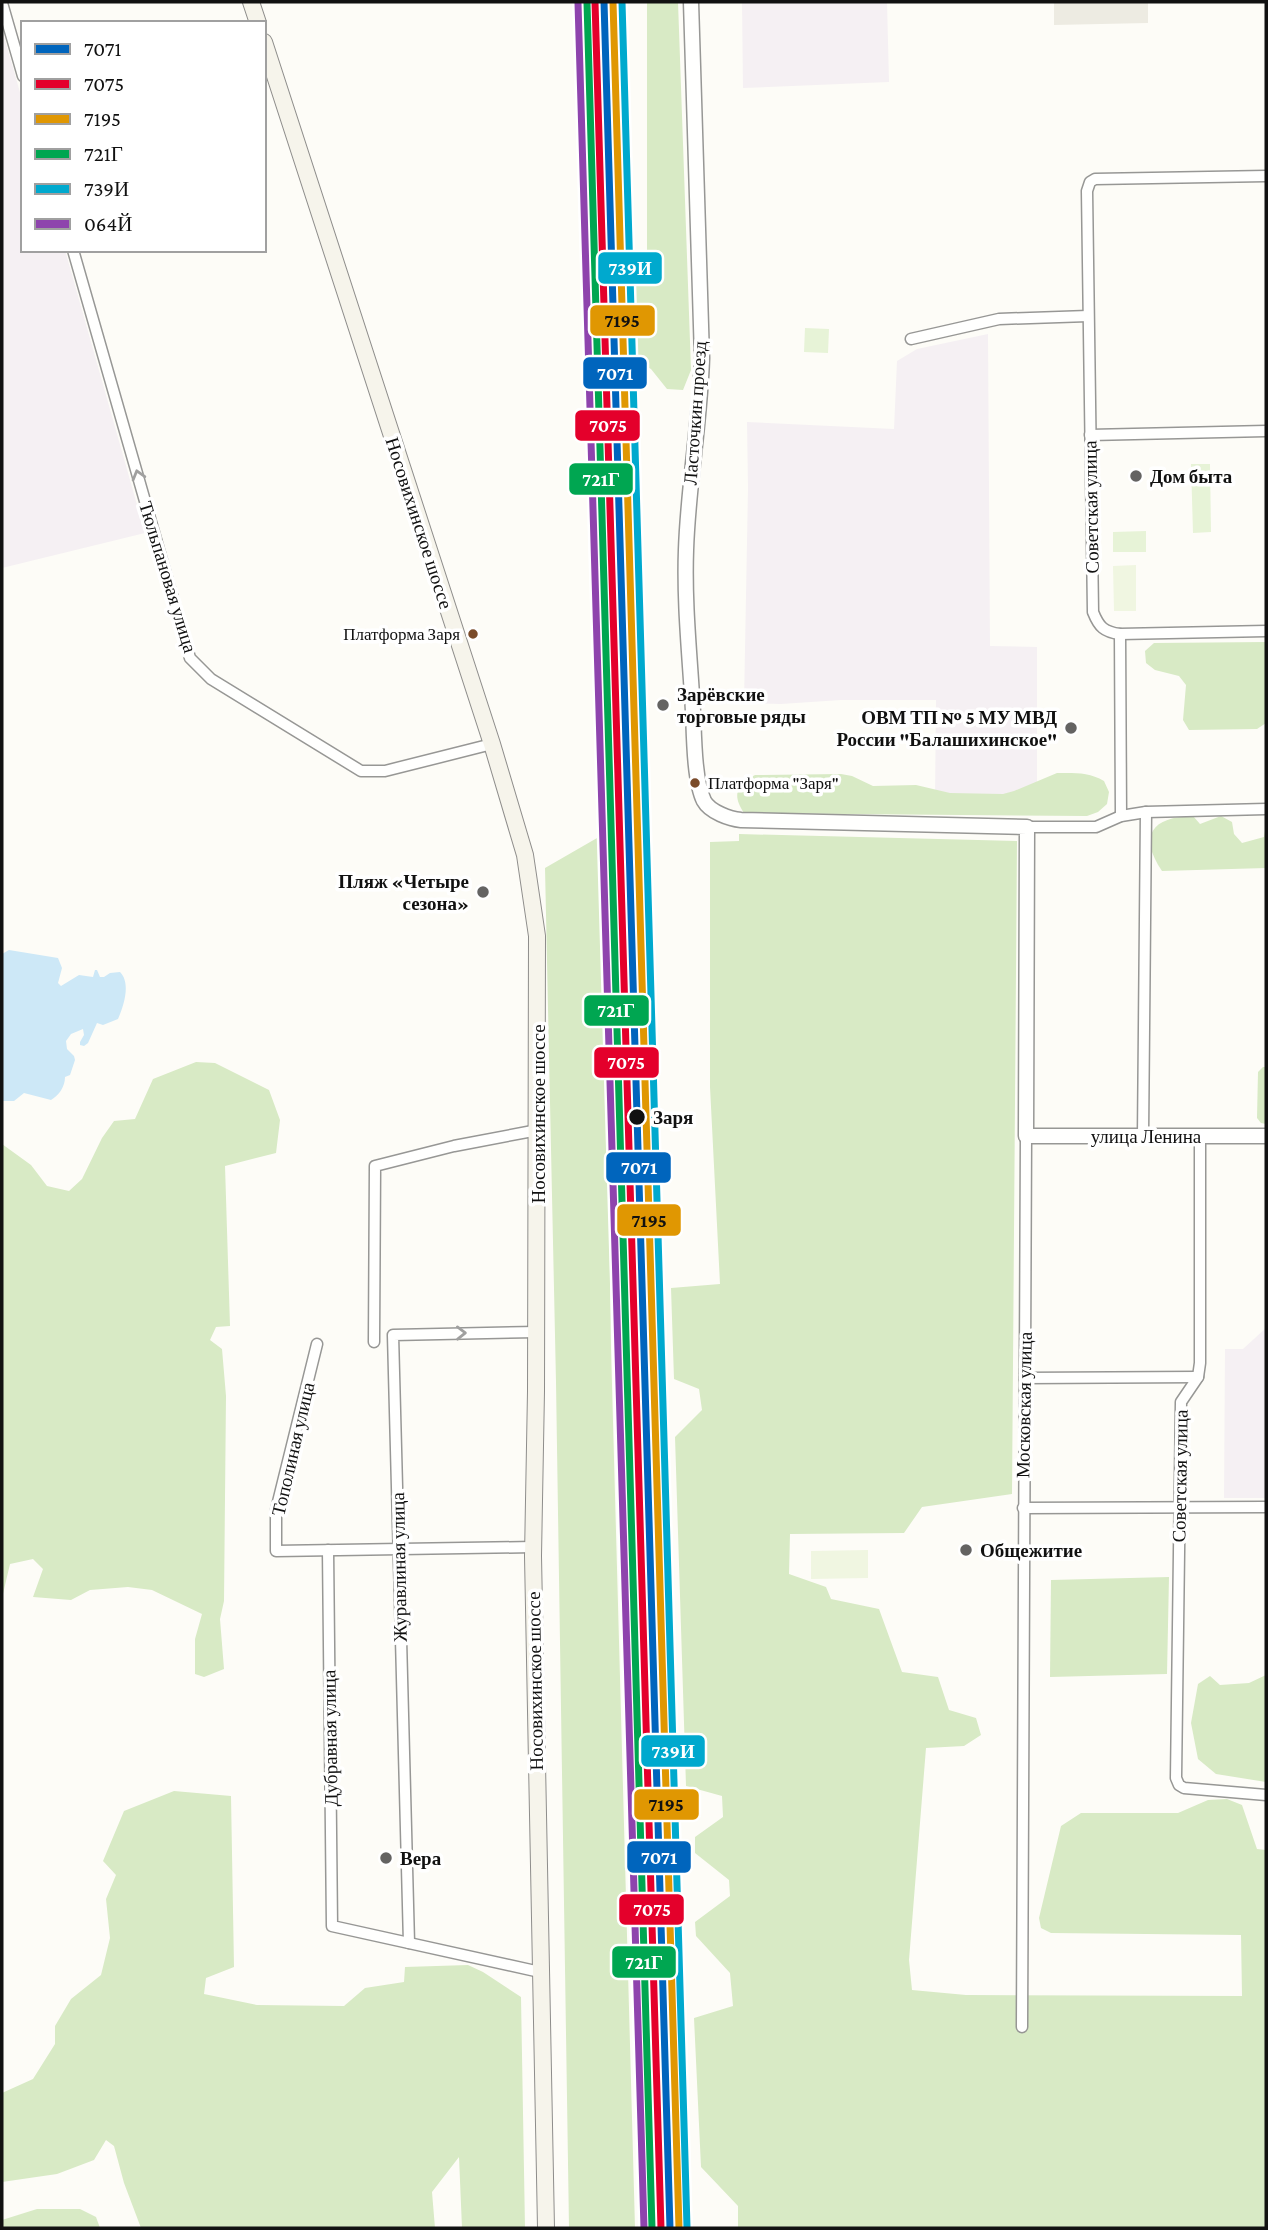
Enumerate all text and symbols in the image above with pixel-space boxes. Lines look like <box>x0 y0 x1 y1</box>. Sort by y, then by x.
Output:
legend <box>21 21 266 252</box>
text: 7071 <box>84 37 121 61</box>
text: 7075 <box>84 72 124 96</box>
text: 7195 <box>84 107 121 131</box>
text: 721Г <box>84 142 123 166</box>
text: 739И <box>84 177 129 201</box>
text: 064Й <box>84 212 132 236</box>
line badge: 739И <box>597 251 663 285</box>
text: 739И <box>608 258 652 279</box>
line badge: 7195 <box>589 304 656 337</box>
text: 7195 <box>604 310 640 331</box>
street label: Ласточкин проезд <box>679 340 711 486</box>
line badge: 7071 <box>582 356 648 390</box>
text: 7071 <box>597 363 633 384</box>
line badge: 7075 <box>574 409 641 442</box>
text: 7075 <box>589 415 627 436</box>
street label: Носовихинское шоссе <box>381 435 457 611</box>
street label: Советская улица <box>1079 440 1103 574</box>
line badge: 721Г <box>568 462 634 496</box>
place label: Дом быта <box>1150 466 1233 487</box>
marker: Дом быта <box>1128 468 1144 484</box>
one-way arrow <box>131 469 146 481</box>
text: 721Г <box>582 469 620 490</box>
street label: Тюльпановая улица <box>135 499 201 656</box>
place label: Платформа Заря <box>343 625 460 644</box>
marker: Платформа Заря <box>466 627 480 641</box>
place label: Зарёвские торговые ряды <box>677 684 806 727</box>
marker: Зарёвские торговые ряды <box>655 697 671 713</box>
place label: ОВМ ТП № 5 МУ МВД России "Балашихинское" <box>836 707 1057 750</box>
marker: ОВМ ТП № 5 МУ МВД России "Балашихинское" <box>1063 720 1079 736</box>
place label: Платформа "Заря" <box>708 774 839 793</box>
marker: Платформа "Заря" <box>688 776 702 790</box>
place label: Пляж «Четыре сезона» <box>338 871 469 914</box>
marker: Пляж «Четыре сезона» <box>475 884 491 900</box>
line badge: 721Г <box>583 994 650 1027</box>
text: 721Г <box>597 1000 635 1021</box>
street label: Носовихинское шоссе <box>528 1024 549 1204</box>
line badge: 7075 <box>593 1046 660 1079</box>
text: 7075 <box>607 1052 645 1073</box>
marker: Заря <box>627 1107 647 1127</box>
place label: Заря <box>653 1107 693 1128</box>
street label: улица Ленина <box>1091 1126 1202 1147</box>
line badge: 7071 <box>605 1151 672 1184</box>
text: 7071 <box>621 1157 657 1178</box>
line badge: 7195 <box>616 1203 682 1237</box>
text: 7195 <box>631 1210 667 1231</box>
one-way arrow <box>456 1326 467 1341</box>
street label: Московская улица <box>1012 1331 1036 1478</box>
street label: Тополиная улица <box>267 1380 319 1518</box>
street label: Советская улица <box>1168 1409 1192 1543</box>
street label: Журавлиная улица <box>387 1491 411 1642</box>
place label: Общежитие <box>980 1540 1082 1561</box>
marker: Общежитие <box>958 1542 974 1558</box>
street label: Носовихинское шоссе <box>523 1591 547 1771</box>
street label: Дубравная улица <box>318 1669 342 1806</box>
line badge: 739И <box>640 1734 706 1768</box>
text: 739И <box>651 1741 695 1762</box>
line badge: 7195 <box>633 1788 700 1821</box>
text: 7195 <box>648 1794 684 1815</box>
line badge: 7071 <box>626 1840 692 1874</box>
text: 7071 <box>641 1847 677 1868</box>
place label: Вера <box>400 1848 442 1869</box>
marker: Вера <box>378 1850 394 1866</box>
line badge: 7075 <box>618 1893 685 1926</box>
text: 7075 <box>633 1899 671 1920</box>
line badge: 721Г <box>611 1945 677 1979</box>
text: 721Г <box>625 1952 663 1973</box>

